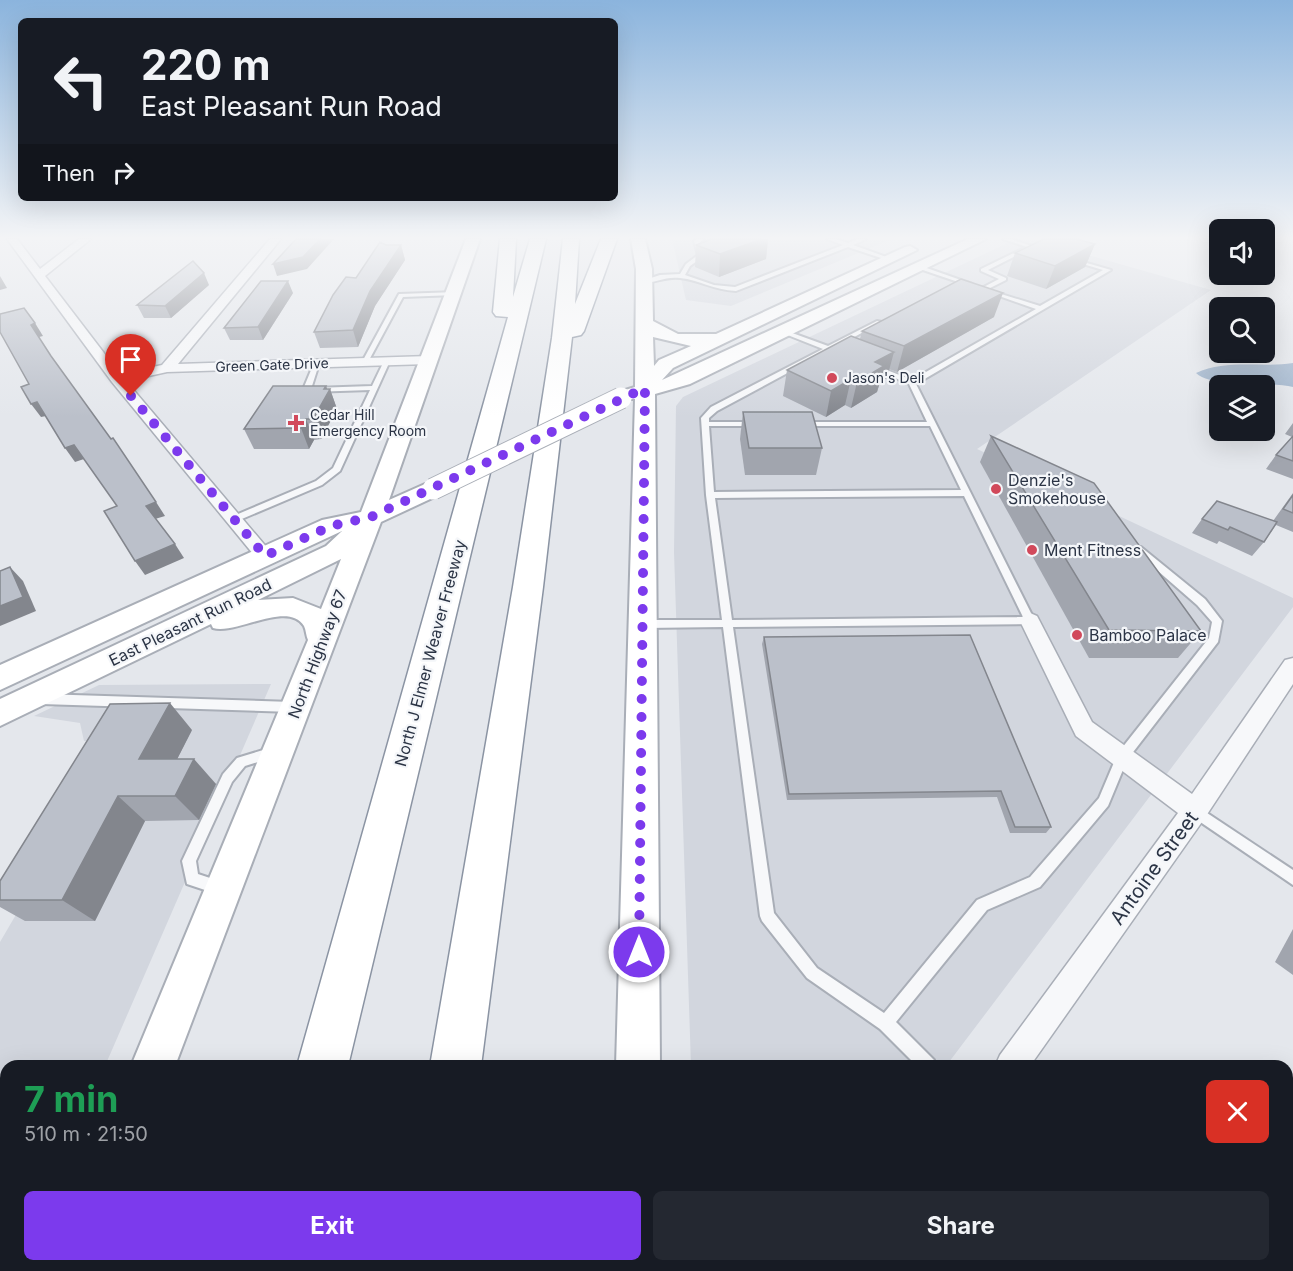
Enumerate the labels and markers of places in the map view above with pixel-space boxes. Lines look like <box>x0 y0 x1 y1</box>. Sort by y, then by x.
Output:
pin <box>105 334 156 396</box>
place label: Jason's Deli <box>844 369 924 386</box>
marker: Jason's Deli <box>825 371 839 385</box>
place label: Cedar Hill Emergency Room <box>310 406 426 439</box>
marker: Cedar Hill Emergency Room <box>287 414 305 432</box>
place label: Denzie's Smokehouse <box>1008 470 1106 508</box>
marker: Denzie's Smokehouse <box>989 482 1003 496</box>
place label: Ment Fitness <box>1044 540 1141 560</box>
marker: Ment Fitness <box>1025 543 1039 557</box>
place label: Bamboo Palace <box>1089 625 1206 645</box>
marker: Bamboo Palace <box>1070 628 1084 642</box>

